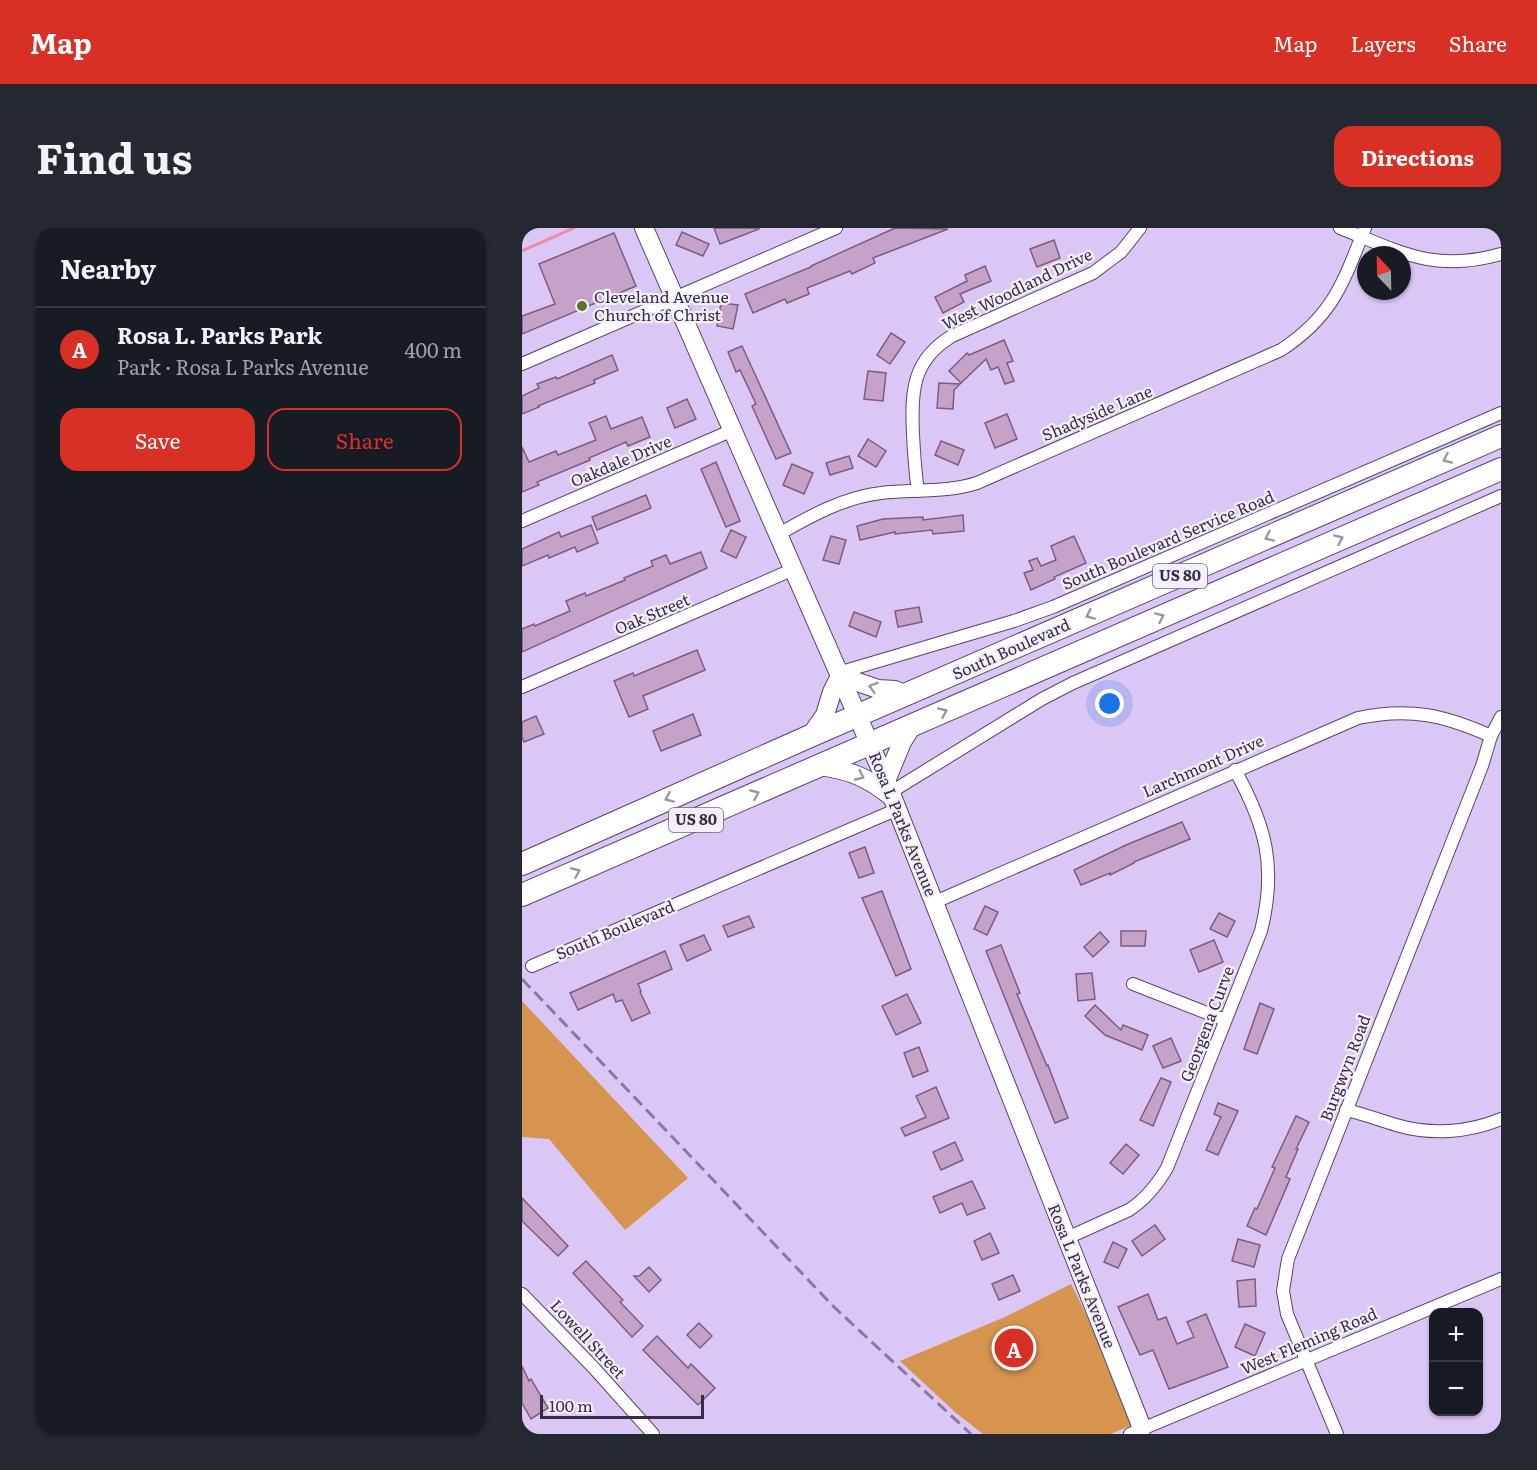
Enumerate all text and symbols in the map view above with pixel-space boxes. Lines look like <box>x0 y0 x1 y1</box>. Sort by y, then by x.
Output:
text: Map <box>30 21 92 63</box>
text: Map <box>1273 27 1318 58</box>
text: Layers <box>1351 27 1416 58</box>
text: Share <box>1449 27 1507 58</box>
text: Find us <box>36 125 193 187</box>
button: Directions <box>1334 126 1501 187</box>
street label: West Woodland Drive <box>937 241 1096 335</box>
north arrow <box>1357 246 1411 300</box>
text: Nearby <box>60 248 156 287</box>
place label: Cleveland Avenue Church of Christ <box>594 284 729 326</box>
marker: Cleveland Avenue Church of Christ <box>575 299 589 313</box>
text: Rosa L. Parks Park <box>117 318 322 351</box>
text: A <box>72 334 87 364</box>
text: 400 m <box>404 334 462 364</box>
text: Park · Rosa L Parks Avenue <box>117 351 369 381</box>
street label: Shadyside Lane <box>1038 378 1156 446</box>
button: Save <box>60 408 255 471</box>
button: Share <box>267 408 462 471</box>
street label: Oakdale Drive <box>566 428 675 492</box>
one-way arrow <box>1443 452 1454 464</box>
street label: South Boulevard Service Road <box>1058 483 1278 595</box>
one-way arrow <box>1264 530 1275 542</box>
one-way arrow <box>1333 535 1344 547</box>
road number: US 80 <box>1153 564 1207 588</box>
street label: Oak Street <box>610 586 693 640</box>
one-way arrow <box>1085 608 1096 620</box>
street label: South Boulevard <box>948 611 1074 685</box>
one-way arrow <box>1154 613 1165 625</box>
one-way arrow <box>868 682 879 694</box>
your location <box>1095 689 1124 718</box>
one-way arrow <box>937 708 948 720</box>
street label: Larchmont Drive <box>1138 728 1267 803</box>
street label: Rosa L Parks Avenue <box>864 748 944 900</box>
one-way arrow <box>853 769 864 781</box>
one-way arrow <box>748 789 759 801</box>
one-way arrow <box>665 791 676 803</box>
road number: US 80 <box>669 808 723 832</box>
one-way arrow <box>569 867 580 879</box>
street label: South Boulevard <box>551 893 678 965</box>
street label: Georgena Curve <box>1173 962 1239 1085</box>
street label: Burgwyn Road <box>1313 1011 1376 1125</box>
street label: Rosa L Parks Avenue <box>1043 1200 1123 1352</box>
street label: Lowell Street <box>546 1293 632 1384</box>
street label: West Fleming Road <box>1237 1300 1381 1380</box>
map controls <box>1429 1308 1483 1416</box>
button: + <box>1429 1308 1483 1362</box>
pin: A <box>994 1326 1034 1370</box>
button: − <box>1429 1362 1483 1416</box>
scale bar <box>540 1392 704 1420</box>
text: 100 m <box>549 1393 593 1417</box>

